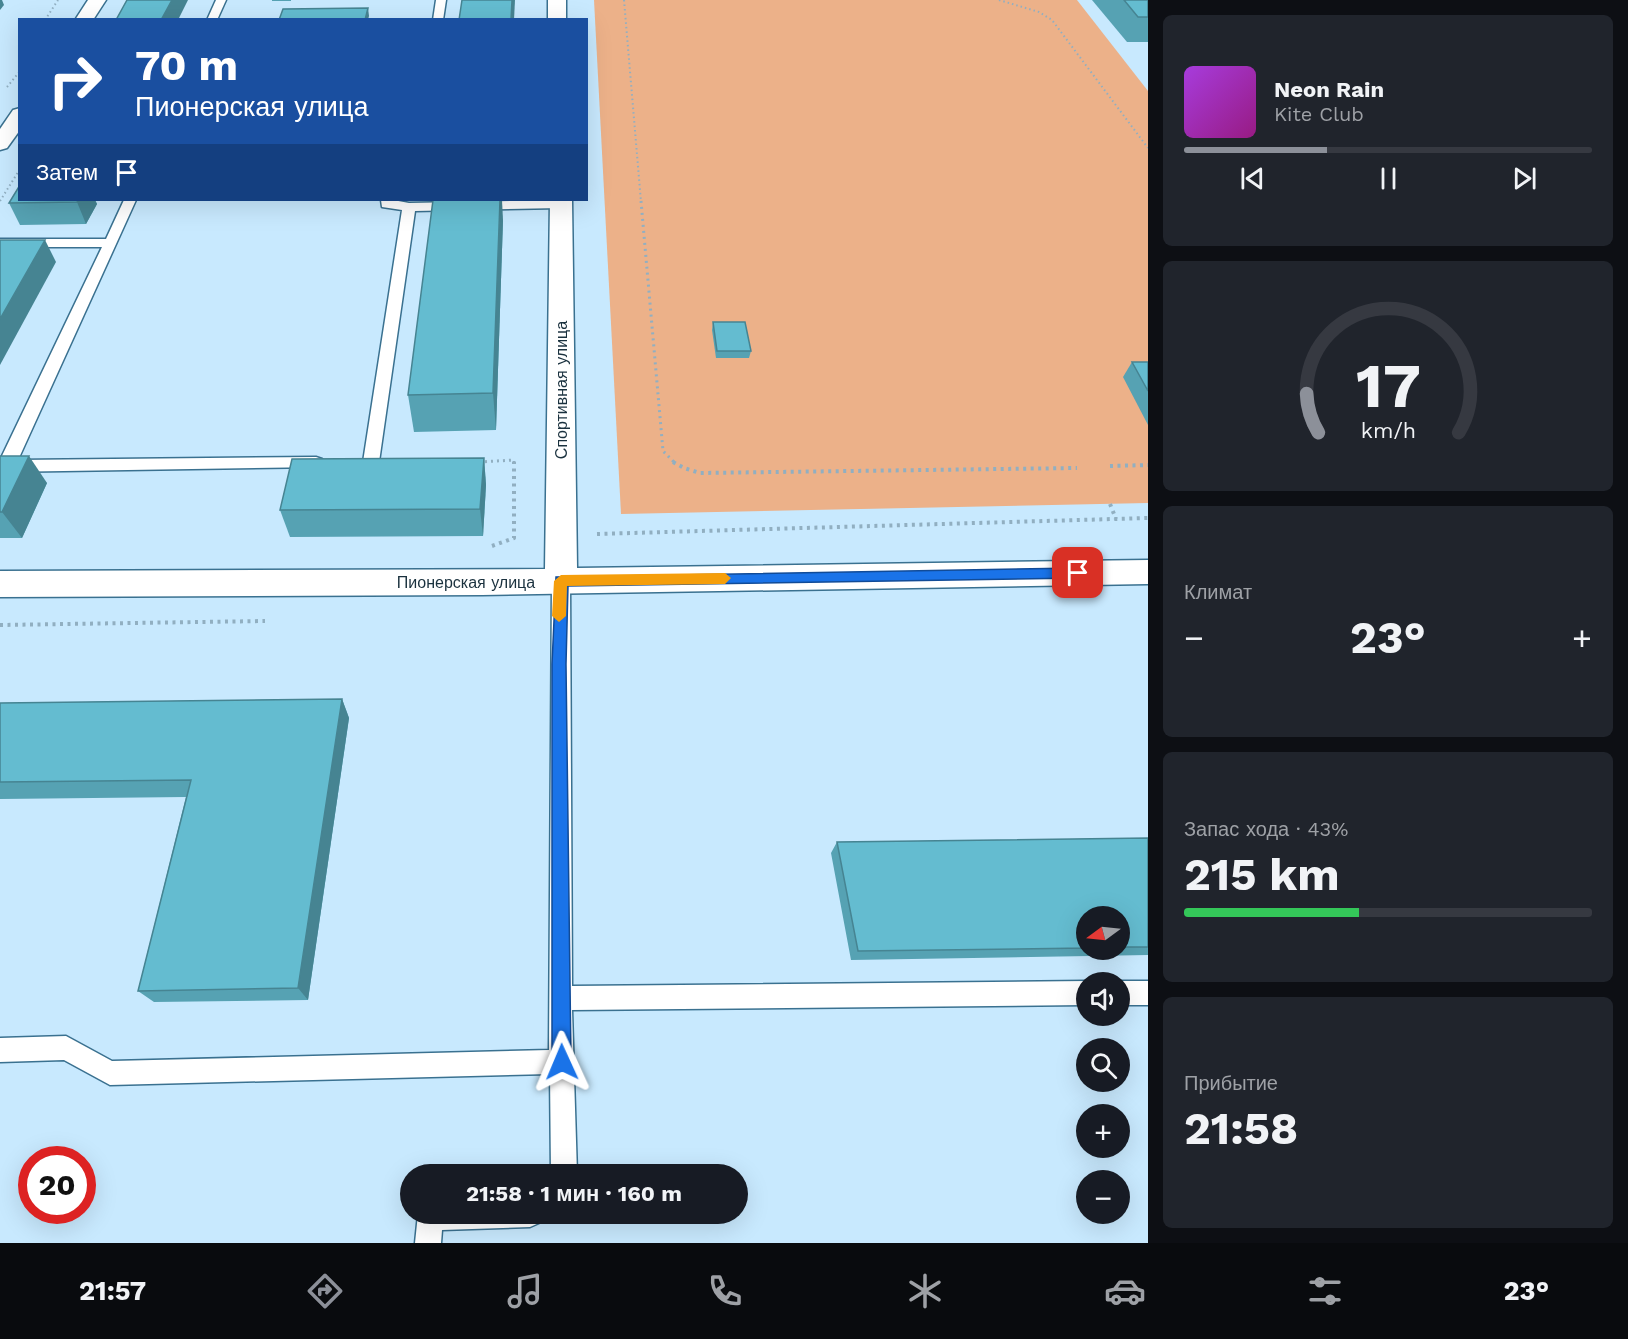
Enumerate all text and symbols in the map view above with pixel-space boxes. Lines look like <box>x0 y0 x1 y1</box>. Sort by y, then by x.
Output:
text: 70 m <box>135 41 238 90</box>
icon: right <box>36 42 114 120</box>
text: Neon Rain <box>1274 77 1384 102</box>
text: Пионерская улица <box>135 91 368 123</box>
text: Kite Club <box>1274 102 1364 126</box>
icon: arrive <box>110 156 143 189</box>
text: Затем <box>36 160 98 185</box>
icon: previous <box>1236 162 1269 195</box>
icon: pause <box>1372 162 1405 195</box>
icon: next <box>1508 162 1541 195</box>
street label: Спортивная улица <box>552 321 571 459</box>
text: 17 <box>1356 349 1420 422</box>
text: km/h <box>1360 418 1416 443</box>
pin <box>1052 547 1103 598</box>
icon: arrive <box>1061 556 1094 589</box>
street label: Пионерская улица <box>397 573 535 592</box>
text: Климат <box>1184 580 1252 604</box>
text: 23° <box>1350 611 1426 664</box>
text: − <box>1184 618 1204 657</box>
text: + <box>1572 618 1592 657</box>
text: Запас хода · 43% <box>1184 817 1348 841</box>
text: 215 km <box>1184 848 1340 901</box>
north arrow <box>1076 906 1130 960</box>
map controls <box>1076 906 1130 1224</box>
button: sound <box>1076 972 1130 1026</box>
position arrow <box>530 1030 594 1094</box>
button: search <box>1076 1038 1130 1092</box>
text: Прибытие <box>1184 1071 1278 1095</box>
text: 21:58 <box>1184 1102 1298 1155</box>
button: + <box>1076 1104 1130 1158</box>
speed limit sign: 20 <box>18 1146 96 1224</box>
button: − <box>1076 1170 1130 1224</box>
text: 21:58 · 1 мин · 160 m <box>466 1181 682 1206</box>
icon: directions <box>304 1270 346 1312</box>
icon: music <box>504 1270 546 1312</box>
icon: phone <box>704 1270 746 1312</box>
icon: climate <box>904 1270 946 1312</box>
icon: car <box>1104 1270 1146 1312</box>
icon: filters <box>1304 1270 1346 1312</box>
text: 21:57 <box>79 1275 146 1307</box>
text: 23° <box>1504 1275 1549 1307</box>

